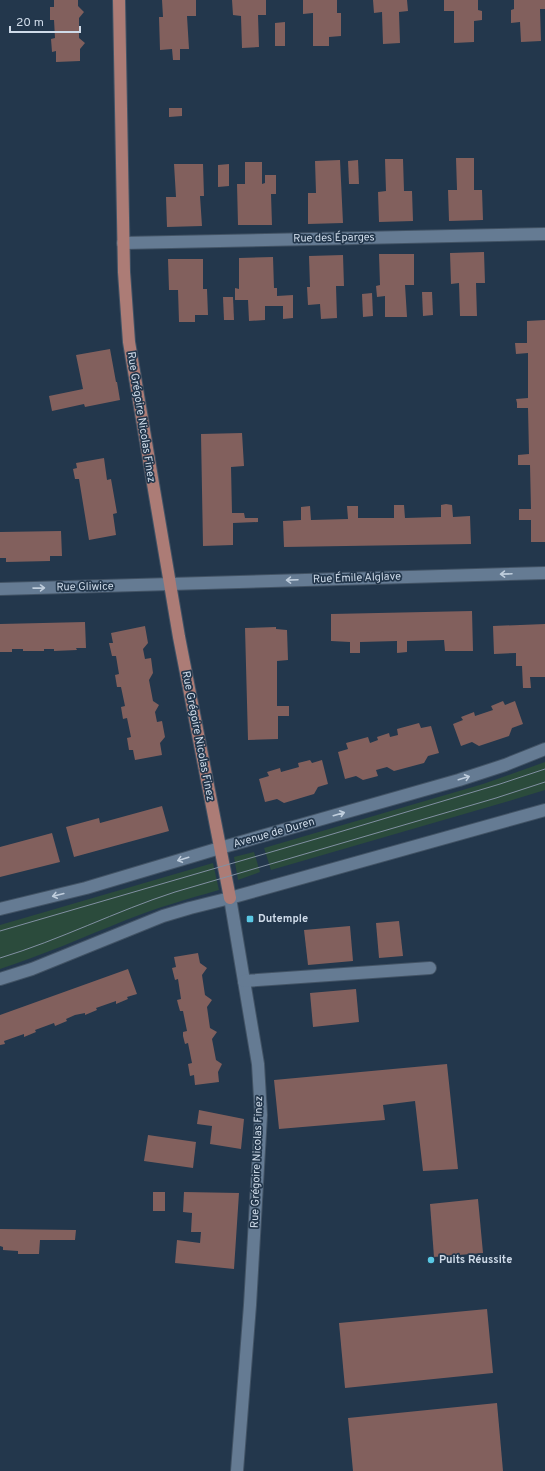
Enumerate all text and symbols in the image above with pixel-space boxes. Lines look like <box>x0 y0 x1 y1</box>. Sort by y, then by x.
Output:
scale bar <box>10 8 80 34</box>
text: 20 m <box>16 15 44 31</box>
street label: Rue des Éparges <box>293 229 375 246</box>
street label: Rue Grégoire Nicolas Finez <box>124 351 158 483</box>
street label: Rue Émile Alglave <box>313 568 401 587</box>
one-way arrow <box>500 570 513 578</box>
one-way arrow <box>286 576 299 584</box>
street label: Rue Gliwice <box>56 580 114 594</box>
one-way arrow <box>32 584 45 592</box>
street label: Rue Grégoire Nicolas Finez <box>179 670 217 802</box>
one-way arrow <box>457 774 470 781</box>
one-way arrow <box>332 810 345 817</box>
street label: Avenue de Duren <box>232 815 316 851</box>
one-way arrow <box>177 856 190 863</box>
one-way arrow <box>52 891 65 899</box>
place label: Dutemple <box>258 912 308 926</box>
marker: Dutemple <box>245 914 255 924</box>
street label: Rue Grégoire Nicolas Finez <box>248 1096 266 1228</box>
place label: Puits Réussite <box>439 1253 512 1267</box>
marker: Puits Réussite <box>426 1255 436 1265</box>

